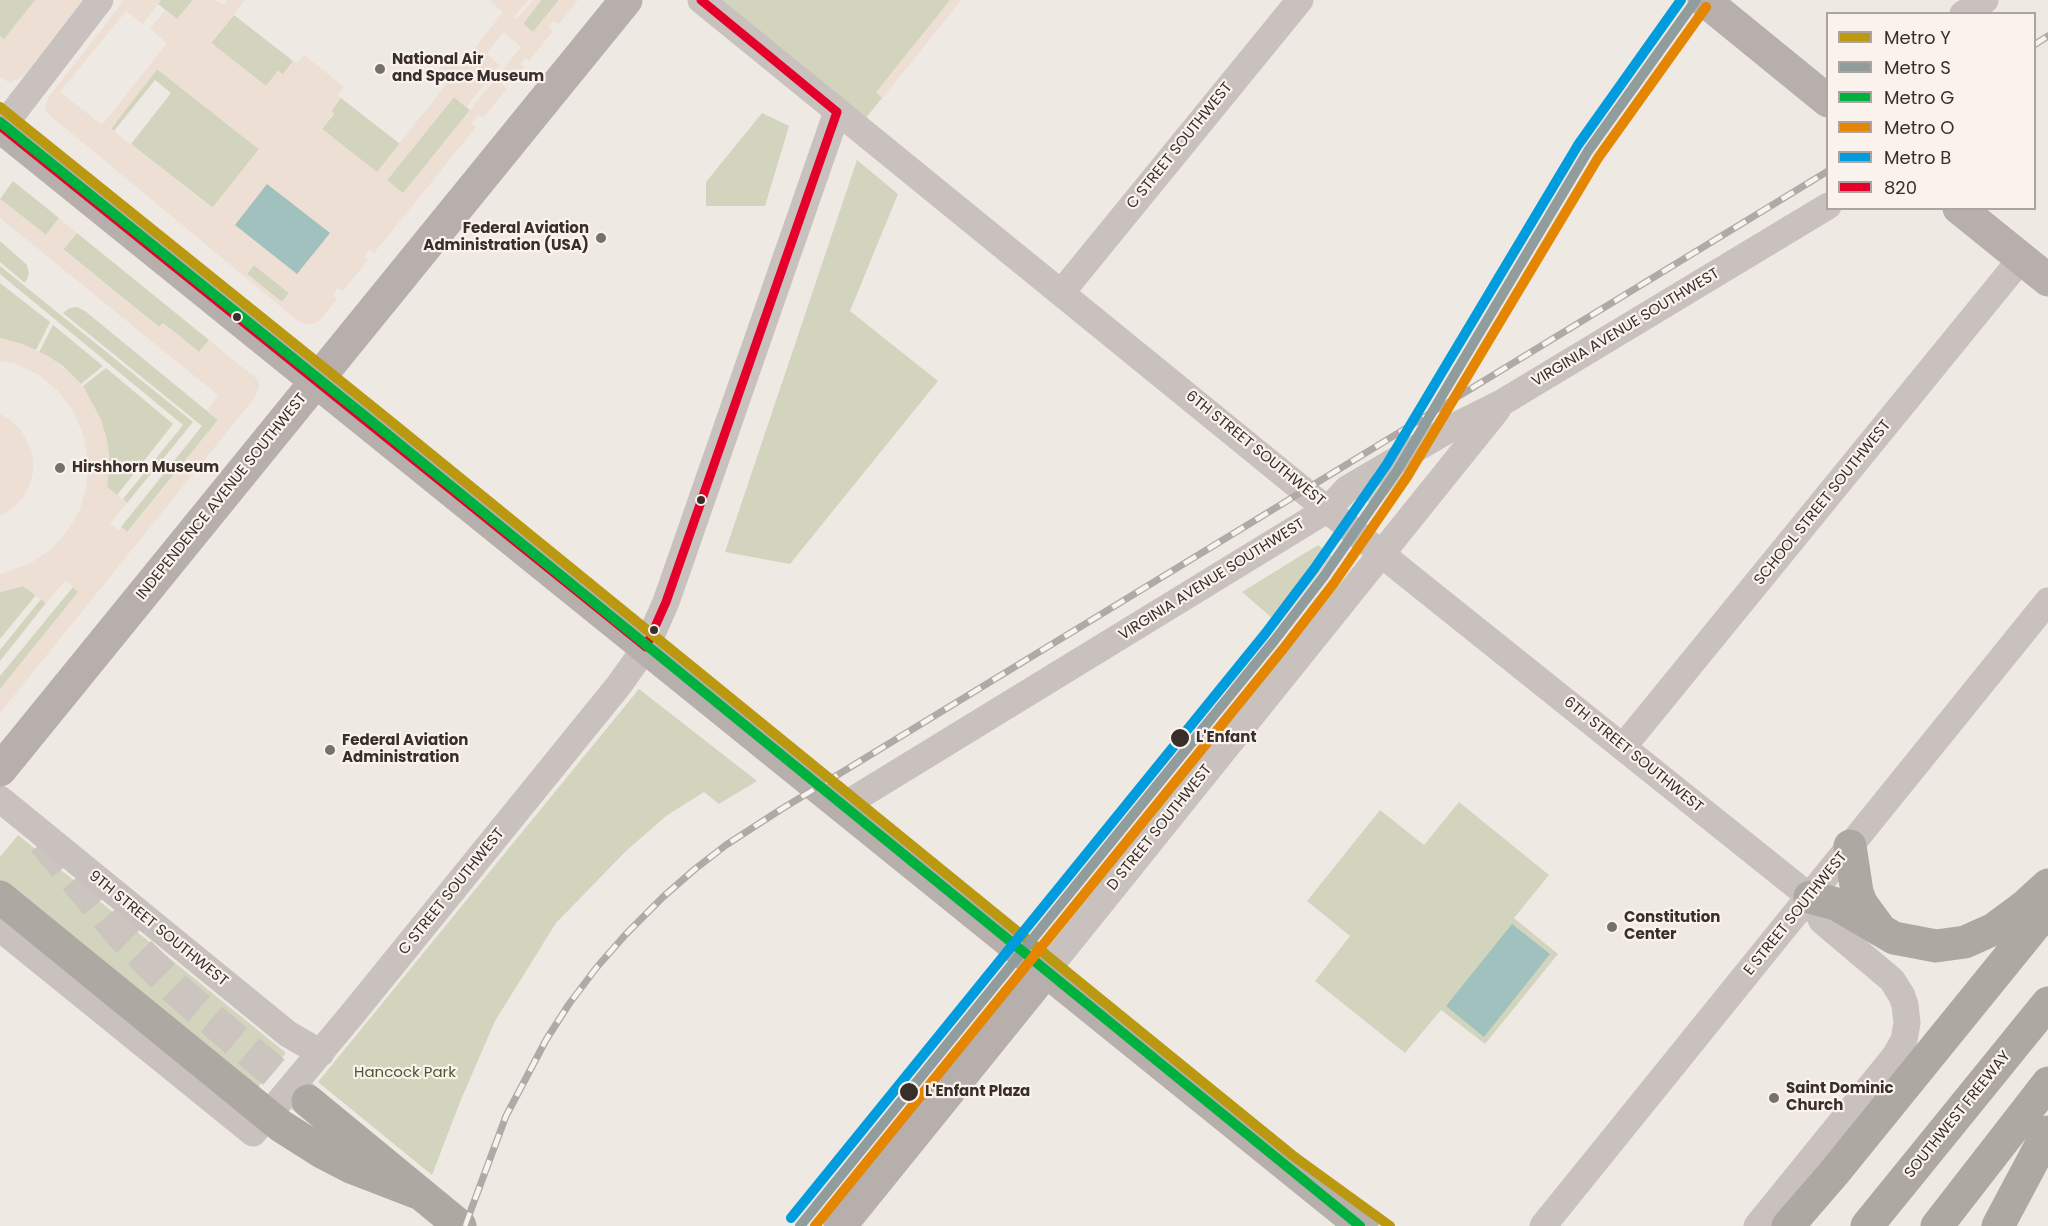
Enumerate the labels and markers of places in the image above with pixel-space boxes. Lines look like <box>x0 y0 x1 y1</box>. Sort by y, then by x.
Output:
place label: National Air and Space Museum <box>392 51 544 86</box>
marker: National Air and Space Museum <box>373 62 387 76</box>
place label: Federal Aviation Administration (USA) <box>423 220 589 255</box>
marker: Federal Aviation Administration (USA) <box>594 231 608 245</box>
unlabelled marker <box>231 311 243 323</box>
place label: Hirshhorn Museum <box>72 459 219 477</box>
marker: Hirshhorn Museum <box>53 461 67 475</box>
unlabelled marker <box>695 494 707 506</box>
unlabelled marker <box>648 624 660 636</box>
marker: L'Enfant <box>1169 727 1191 749</box>
place label: L'Enfant <box>1196 729 1256 747</box>
place label: Federal Aviation Administration <box>342 732 468 767</box>
marker: Federal Aviation Administration <box>323 743 337 757</box>
place label: Constitution Center <box>1624 909 1720 944</box>
marker: Constitution Center <box>1605 920 1619 934</box>
place label: Saint Dominic Church <box>1786 1080 1894 1115</box>
marker: L'Enfant Plaza <box>898 1081 920 1103</box>
place label: L'Enfant Plaza <box>925 1083 1030 1101</box>
marker: Saint Dominic Church <box>1767 1091 1781 1105</box>

